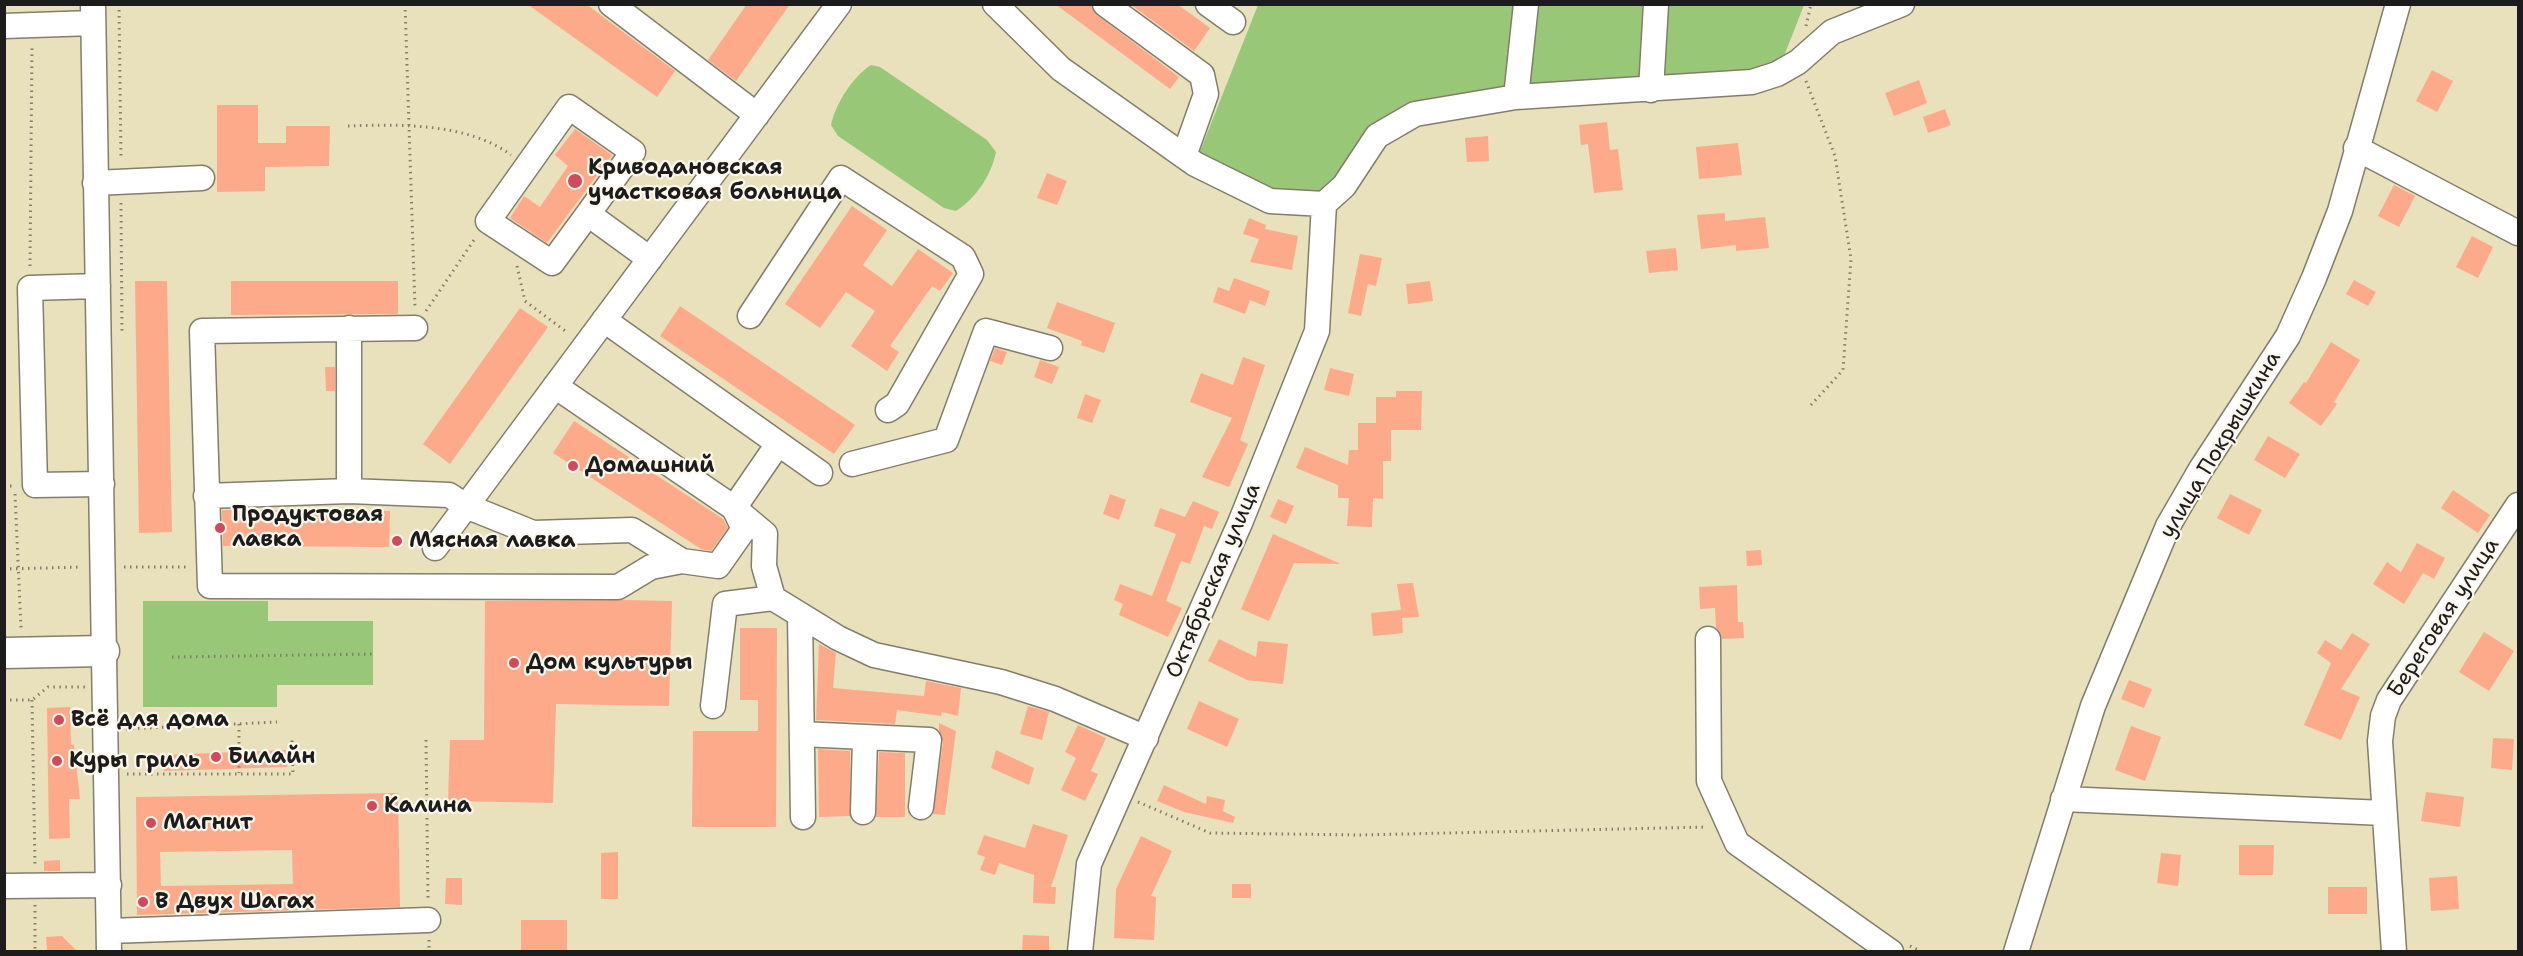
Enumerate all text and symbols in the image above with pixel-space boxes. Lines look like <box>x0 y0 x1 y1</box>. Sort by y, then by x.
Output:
place label: Криводановская участковая больница <box>588 155 842 206</box>
marker: Криводановская участковая больница <box>566 172 584 190</box>
street label: улица Покрышкина <box>2155 347 2287 543</box>
place label: Домашний <box>585 453 715 479</box>
marker: Домашний <box>566 459 580 473</box>
street label: Октябрьская улица <box>1161 479 1267 683</box>
place label: Продуктовая лавка <box>232 502 383 554</box>
marker: Продуктовая лавка <box>213 521 227 535</box>
place label: Мясная лавка <box>409 528 575 554</box>
street label: Береговая улица <box>2383 533 2505 703</box>
marker: Мясная лавка <box>390 534 404 548</box>
place label: Дом культуры <box>526 650 692 676</box>
marker: Дом культуры <box>507 656 521 670</box>
place label: Всё для дома <box>71 707 229 733</box>
marker: Всё для дома <box>52 713 66 727</box>
place label: Билайн <box>228 744 315 770</box>
place label: Куры гриль <box>69 748 200 774</box>
marker: Билайн <box>209 750 223 764</box>
marker: Куры гриль <box>50 754 64 768</box>
place label: Калина <box>384 793 472 819</box>
marker: Калина <box>365 799 379 813</box>
place label: Магнит <box>163 810 253 836</box>
marker: Магнит <box>144 816 158 830</box>
place label: В Двух Шагах <box>155 889 314 915</box>
marker: В Двух Шагах <box>136 895 150 909</box>

